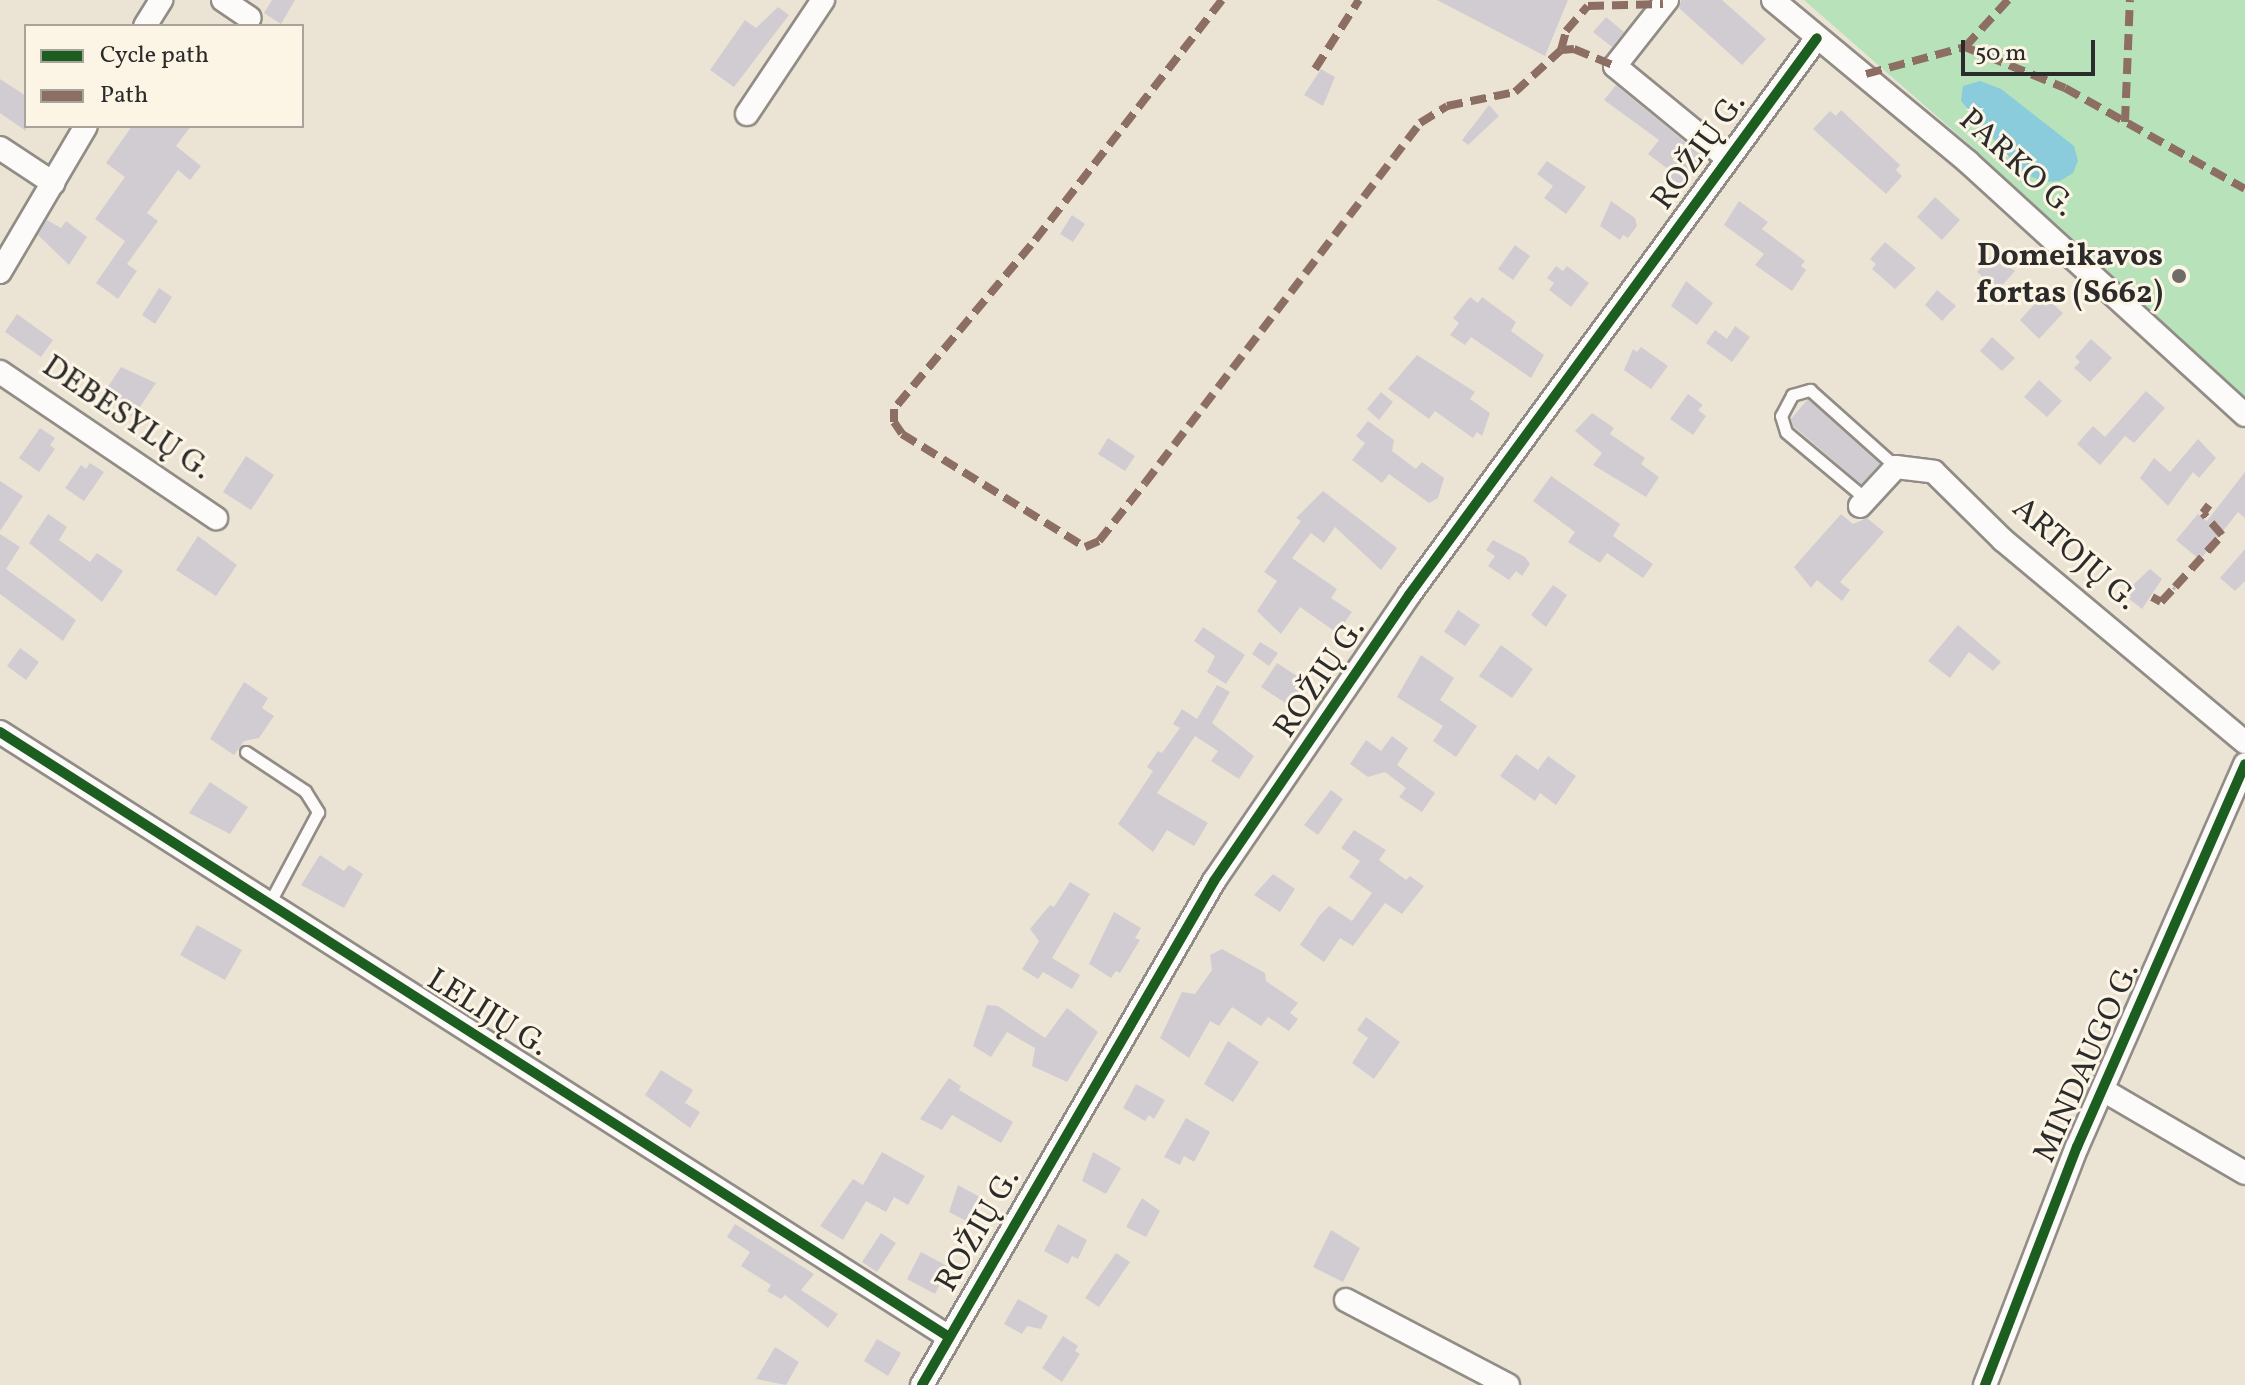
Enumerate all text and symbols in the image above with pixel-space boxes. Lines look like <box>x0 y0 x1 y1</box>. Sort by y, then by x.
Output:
legend <box>24 24 304 128</box>
scale bar <box>1965 24 2099 74</box>
text: 50 m <box>1975 37 2027 71</box>
text: Cycle path <box>100 39 209 73</box>
text: Path <box>100 79 148 113</box>
street label: ROŽIŲ G. <box>1645 86 1755 218</box>
street label: PARKO G. <box>1950 102 2082 226</box>
place label: Domeikavos fortas (S662) <box>1976 239 2163 314</box>
marker: Domeikavos fortas (S662) <box>2170 267 2188 285</box>
street label: DEBESYLŲ G. <box>34 348 218 490</box>
street label: ARTOJŲ G. <box>2003 490 2145 620</box>
street label: ROŽIŲ G. <box>1267 612 1375 746</box>
street label: MINDAUGO G. <box>2027 957 2149 1169</box>
street label: LELIJŲ G. <box>419 962 555 1066</box>
street label: ROŽIŲ G. <box>928 1163 1030 1299</box>

